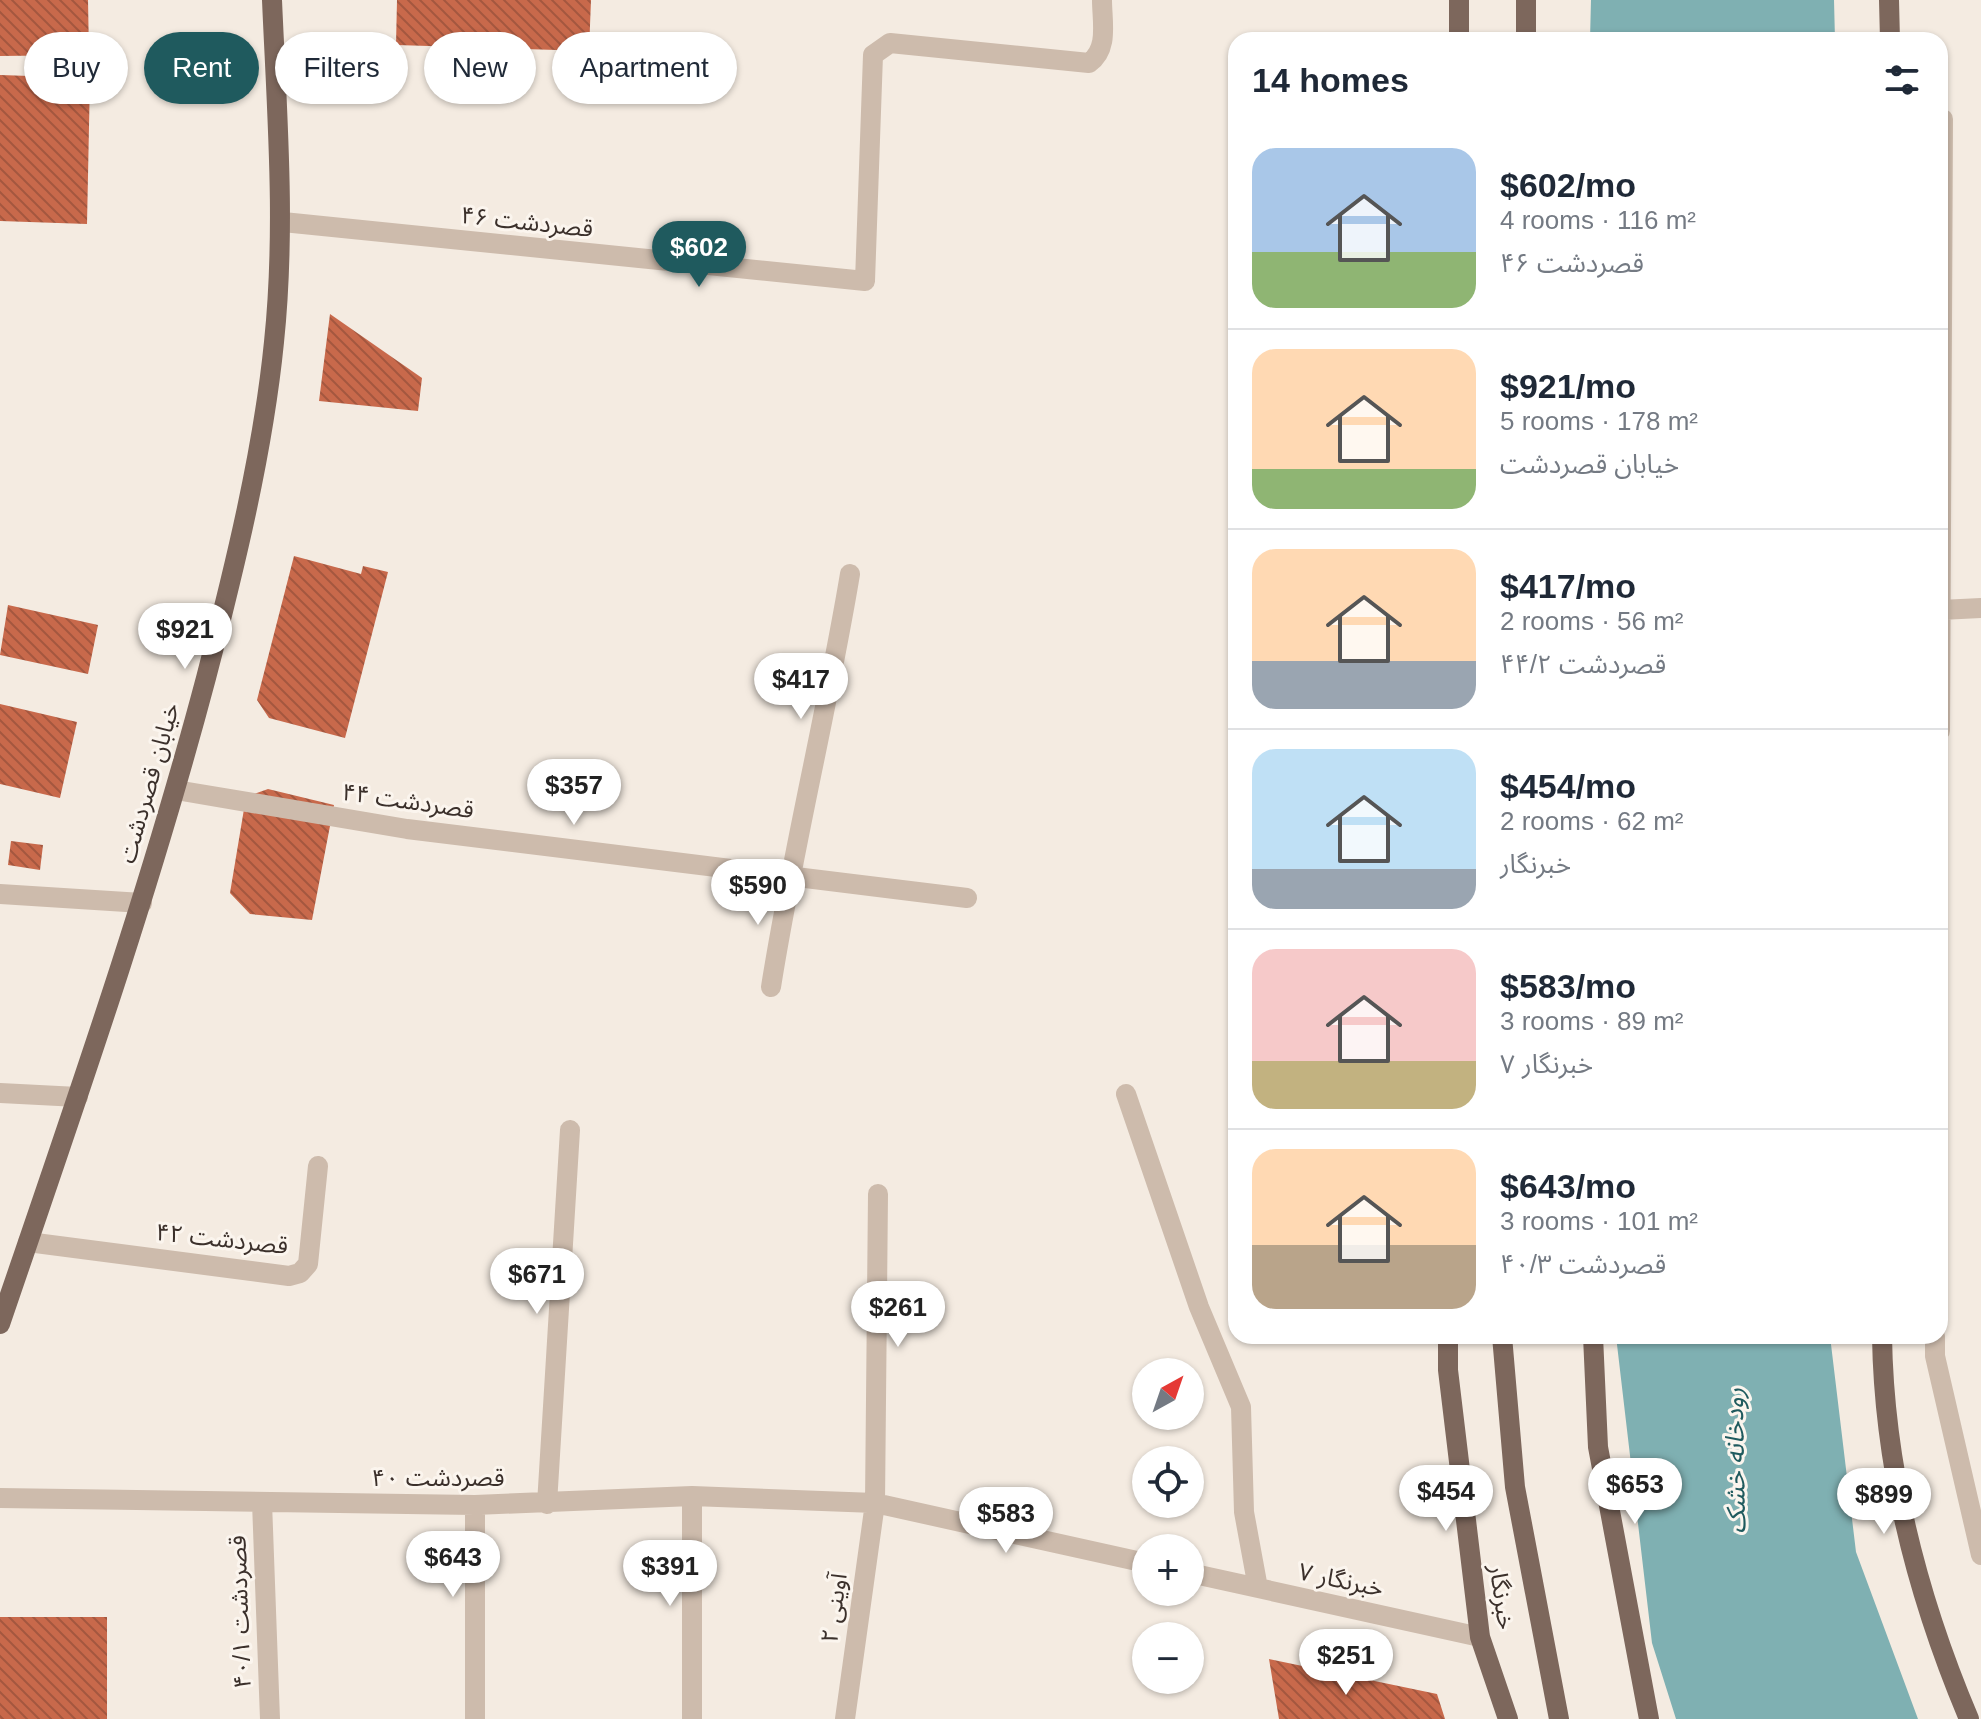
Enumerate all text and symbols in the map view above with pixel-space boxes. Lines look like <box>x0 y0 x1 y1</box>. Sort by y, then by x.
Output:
chip: Buy <box>24 32 128 104</box>
chip: Rent <box>144 32 259 104</box>
chip: Filters <box>275 32 408 104</box>
chip: New <box>424 32 536 104</box>
chip: Apartment <box>552 32 737 104</box>
icon: filters <box>1880 58 1924 102</box>
text: 14 homes <box>1252 61 1409 99</box>
text: $602/mo <box>1500 166 1636 204</box>
icon: home <box>1316 180 1412 276</box>
street label: ۴۶ قصردشت <box>459 201 595 243</box>
text: 4 rooms · 116 m² <box>1500 205 1696 235</box>
pin: $602 <box>652 221 746 289</box>
text: $602 <box>670 232 728 262</box>
text: ۴۶ قصردشت <box>1500 248 1644 278</box>
text: $921/mo <box>1500 367 1636 405</box>
icon: home <box>1316 381 1412 477</box>
text: 5 rooms · 178 m² <box>1500 406 1698 436</box>
text: خیابان قصردشت <box>1500 449 1679 479</box>
text: $417/mo <box>1500 567 1636 605</box>
icon: home <box>1316 581 1412 677</box>
pin: $921 <box>138 603 232 671</box>
text: 2 rooms · 56 m² <box>1500 606 1684 636</box>
text: $921 <box>156 614 214 644</box>
text: ۴۴/۲ قصردشت <box>1500 649 1666 679</box>
pin: $417 <box>754 653 848 721</box>
text: $417 <box>772 664 830 694</box>
street label: خیابان قصردشت <box>113 700 185 866</box>
pin: $357 <box>527 759 621 827</box>
text: $454/mo <box>1500 767 1636 805</box>
text: $357 <box>545 770 603 800</box>
street label: ۴۴ قصردشت <box>340 778 476 824</box>
icon: home <box>1316 781 1412 877</box>
text: 2 rooms · 62 m² <box>1500 806 1684 836</box>
text: خبرنگار <box>1500 849 1571 879</box>
pin: $590 <box>711 859 805 927</box>
text: $590 <box>729 870 787 900</box>
text: $583/mo <box>1500 967 1636 1005</box>
icon: home <box>1316 981 1412 1077</box>
text: 3 rooms · 89 m² <box>1500 1006 1684 1036</box>
text: ۷ خبرنگار <box>1500 1049 1593 1079</box>
text: $643/mo <box>1500 1167 1636 1205</box>
icon: home <box>1316 1181 1412 1277</box>
text: 3 rooms · 101 m² <box>1500 1206 1698 1236</box>
street label: ۴۲ قصردشت <box>154 1218 290 1260</box>
pin: $671 <box>490 1248 584 1316</box>
text: ۴۰/۳ قصردشت <box>1500 1249 1666 1279</box>
text: $671 <box>508 1259 566 1289</box>
pin: $261 <box>851 1281 945 1349</box>
text: $261 <box>869 1292 927 1322</box>
north arrow <box>1132 1358 1204 1430</box>
map controls <box>1132 1358 1204 1694</box>
water label: رودخانه خشک <box>1719 1388 1751 1534</box>
button: locate <box>1132 1446 1204 1518</box>
pin: $653 <box>1588 1458 1682 1526</box>
street label: ۴۰ قصردشت <box>372 1464 504 1492</box>
pin: $454 <box>1399 1465 1493 1533</box>
pin: $899 <box>1837 1468 1931 1536</box>
text: $653 <box>1606 1469 1664 1499</box>
text: $454 <box>1417 1476 1475 1506</box>
text: $899 <box>1855 1479 1913 1509</box>
pin: $583 <box>959 1487 1053 1555</box>
text: $583 <box>977 1498 1035 1528</box>
pin: $643 <box>406 1531 500 1599</box>
button: + <box>1132 1534 1204 1606</box>
street label: ۴۰/۱ قصردشت <box>223 1535 257 1689</box>
pin: $391 <box>623 1540 717 1608</box>
text: $643 <box>424 1542 482 1572</box>
text: $391 <box>641 1551 699 1581</box>
street label: ۷ خبرنگار <box>1296 1557 1386 1603</box>
street label: خبرنگار <box>1483 1562 1520 1631</box>
street label: ۲ آوینی <box>815 1570 853 1645</box>
button: − <box>1132 1622 1204 1694</box>
pin: $251 <box>1299 1629 1393 1697</box>
text: $251 <box>1317 1640 1375 1670</box>

